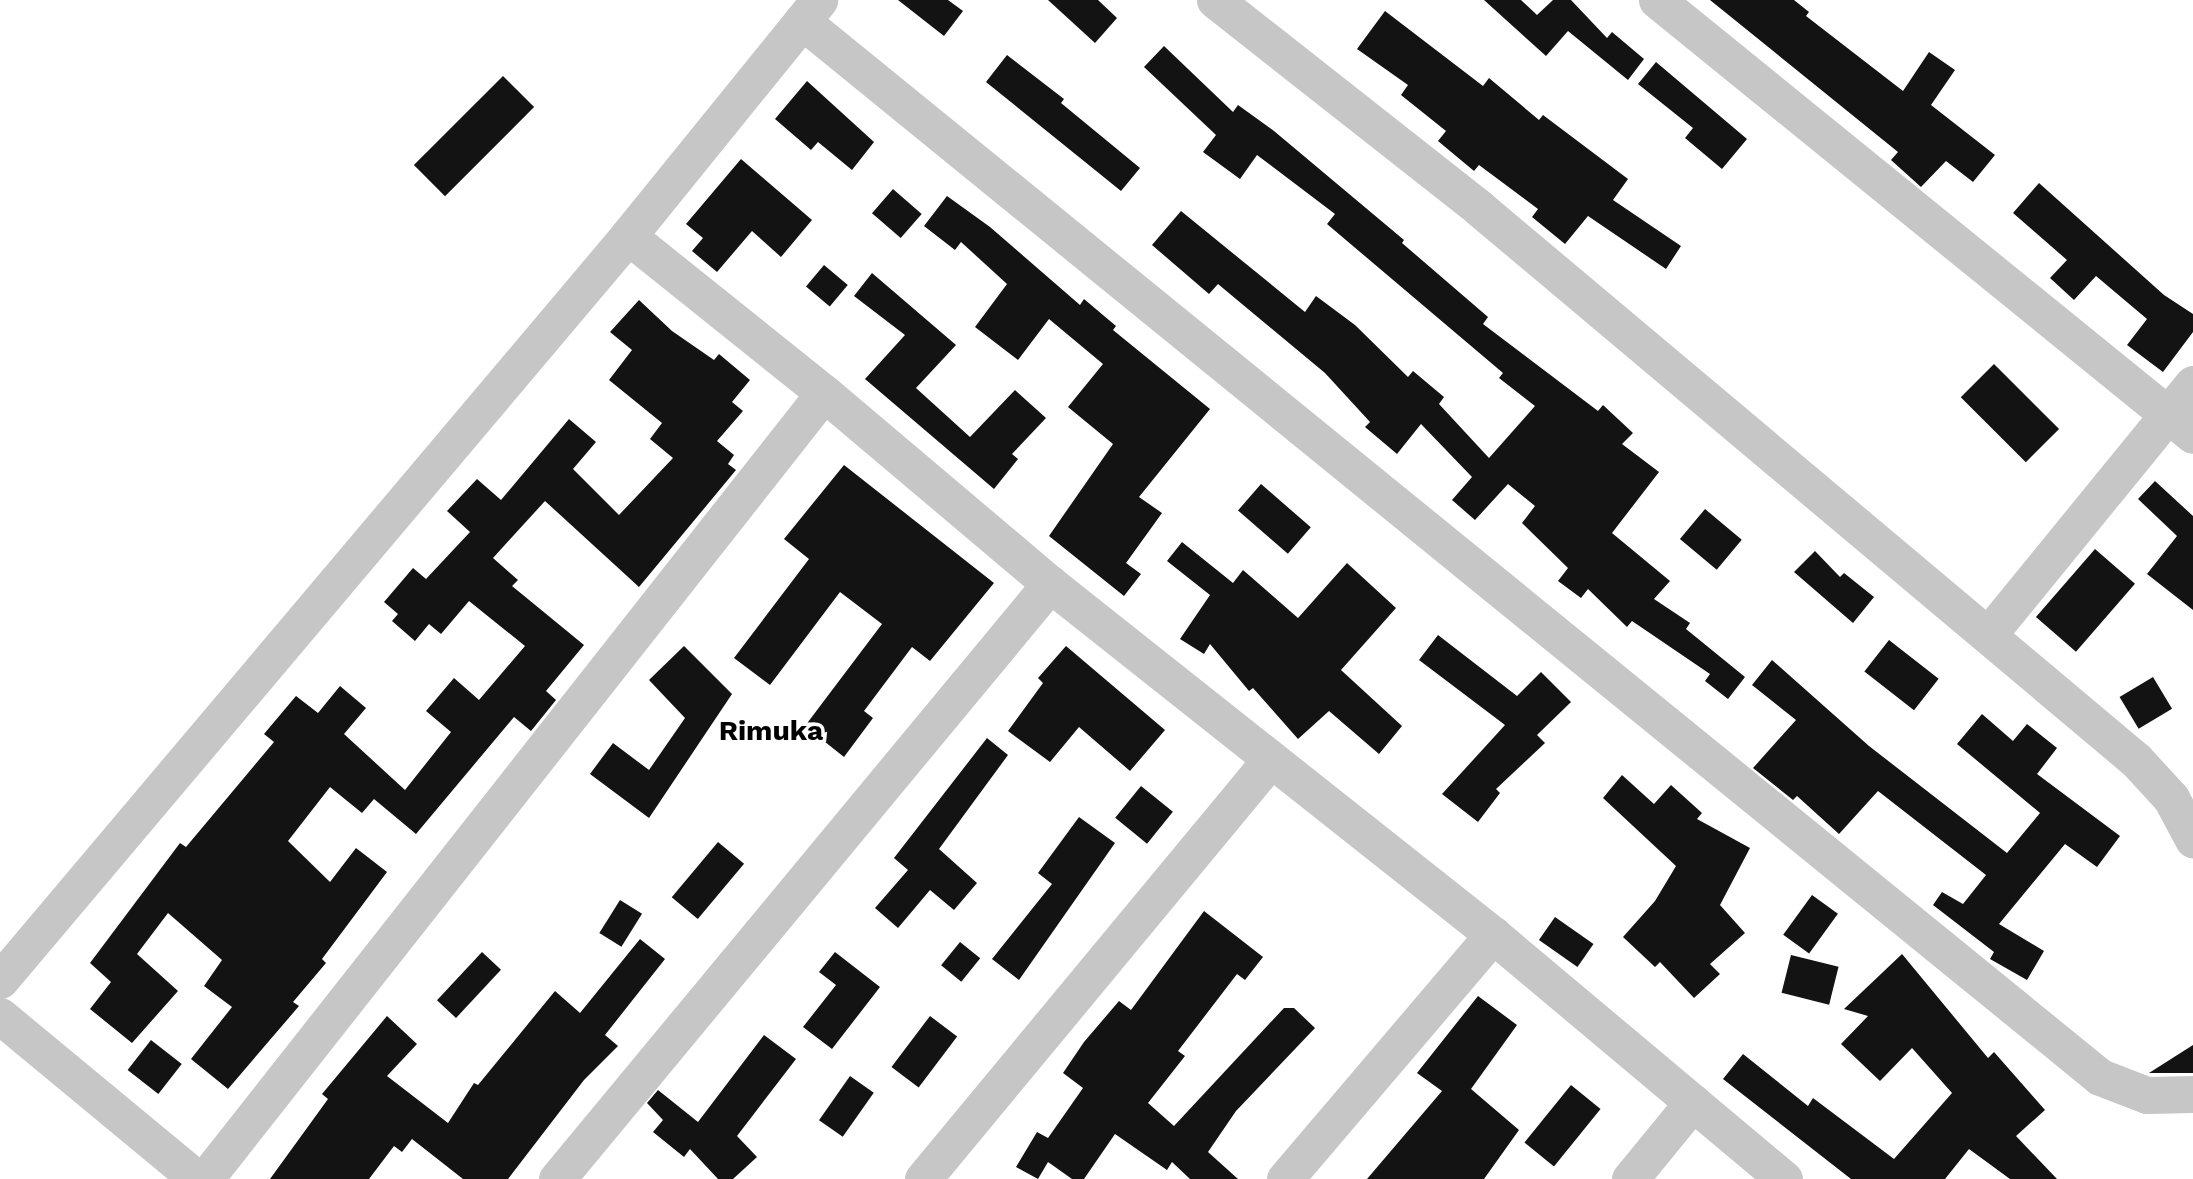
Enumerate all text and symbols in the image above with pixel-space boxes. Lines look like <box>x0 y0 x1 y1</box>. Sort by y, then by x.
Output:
district label: Rimuka <box>719 714 823 748</box>

